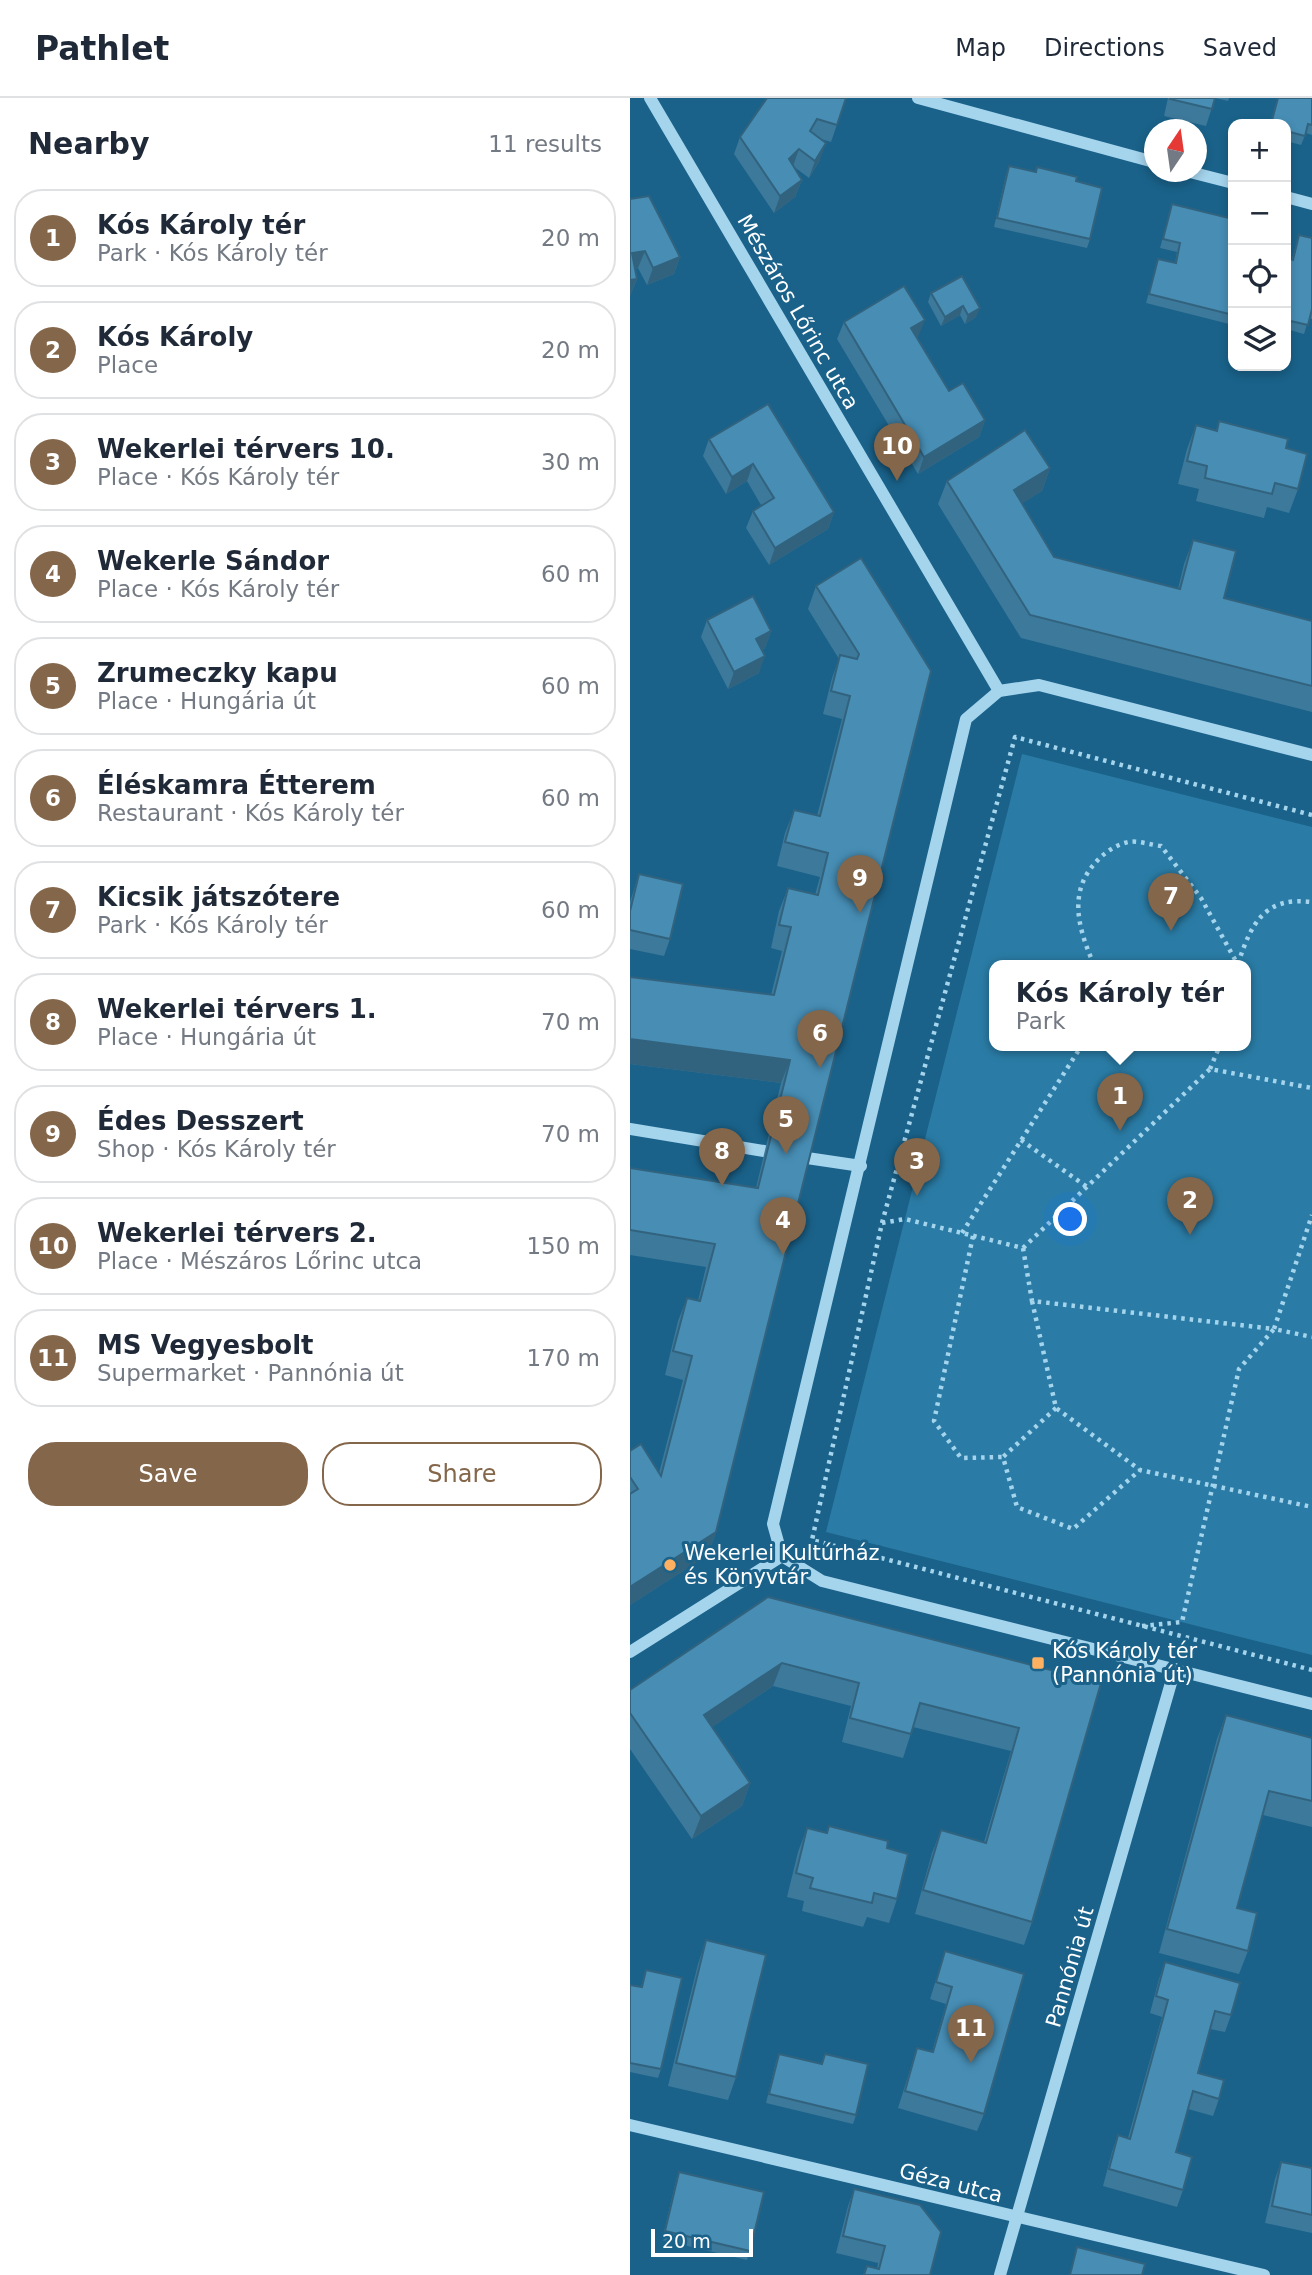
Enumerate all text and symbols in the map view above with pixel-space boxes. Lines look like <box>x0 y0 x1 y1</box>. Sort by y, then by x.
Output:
text: Pathlet <box>35 29 169 68</box>
text: Map <box>955 34 1006 62</box>
text: Directions <box>1044 34 1165 62</box>
text: Saved <box>1203 34 1277 62</box>
north arrow <box>1144 119 1207 182</box>
map controls <box>1228 119 1291 371</box>
button: + <box>1228 119 1291 182</box>
text: Nearby <box>28 126 150 161</box>
text: 11 results <box>488 131 602 157</box>
button: − <box>1228 182 1291 245</box>
text: Kós Károly tér <box>97 210 305 240</box>
street label: Mészáros Lőrinc utca <box>732 210 864 414</box>
text: 1 <box>45 225 61 251</box>
text: 20 m <box>541 225 600 251</box>
text: Park · Kós Károly tér <box>97 240 328 266</box>
button: locate <box>1228 245 1291 308</box>
button: layers <box>1228 308 1291 371</box>
text: Kós Károly <box>97 322 253 352</box>
text: 2 <box>45 337 61 363</box>
text: 20 m <box>541 337 600 363</box>
text: Place <box>97 352 158 378</box>
pin: 10 <box>874 423 920 481</box>
text: Wekerlei térvers 10. <box>97 434 395 464</box>
text: 3 <box>45 449 61 475</box>
text: 30 m <box>541 449 600 475</box>
text: Place · Kós Károly tér <box>97 464 339 490</box>
text: Wekerle Sándor <box>97 546 329 576</box>
text: 4 <box>45 561 61 587</box>
text: 60 m <box>541 561 600 587</box>
text: Place · Kós Károly tér <box>97 576 339 602</box>
text: Zrumeczky kapu <box>97 658 338 688</box>
text: 5 <box>45 673 61 699</box>
text: 60 m <box>541 673 600 699</box>
text: Place · Hungária út <box>97 688 316 714</box>
text: Éléskamra Étterem <box>97 770 376 800</box>
text: 6 <box>45 785 61 811</box>
text: 60 m <box>541 785 600 811</box>
text: Restaurant · Kós Károly tér <box>97 800 404 826</box>
pin: 9 <box>837 855 883 913</box>
pin: 7 <box>1148 873 1194 931</box>
text: Kicsik játszótere <box>97 882 340 912</box>
text: 7 <box>45 897 61 923</box>
text: 60 m <box>541 897 600 923</box>
text: Park · Kós Károly tér <box>97 912 328 938</box>
popup <box>989 960 1251 1051</box>
text: Kós Károly tér <box>1016 978 1224 1008</box>
text: Wekerlei térvers 1. <box>97 994 377 1024</box>
text: Park <box>1016 1008 1066 1034</box>
text: 8 <box>45 1009 61 1035</box>
text: 70 m <box>541 1009 600 1035</box>
pin: 6 <box>797 1010 843 1068</box>
text: Place · Hungária út <box>97 1024 316 1050</box>
pin: 1 <box>1097 1073 1143 1131</box>
pin: 5 <box>763 1096 809 1154</box>
text: Édes Desszert <box>97 1106 304 1136</box>
text: 9 <box>45 1121 61 1147</box>
text: 70 m <box>541 1121 600 1147</box>
pin: 8 <box>699 1128 745 1186</box>
text: Shop · Kós Károly tér <box>97 1136 336 1162</box>
pin: 3 <box>894 1138 940 1196</box>
pin: 2 <box>1167 1177 1213 1235</box>
pin: 4 <box>760 1197 806 1255</box>
your location <box>1053 1202 1087 1236</box>
text: Wekerlei térvers 2. <box>97 1218 377 1248</box>
text: 10 <box>37 1233 69 1259</box>
text: 150 m <box>526 1233 600 1259</box>
text: Place · Mészáros Lőrinc utca <box>97 1248 422 1274</box>
text: MS Vegyesbolt <box>97 1330 313 1360</box>
text: 11 <box>37 1345 69 1371</box>
text: 170 m <box>526 1345 600 1371</box>
text: Supermarket · Pannónia út <box>97 1360 404 1386</box>
button: Save <box>28 1442 308 1506</box>
button: Share <box>322 1442 602 1506</box>
place label: Wekerlei Kultúrház és Könyvtár <box>684 1541 880 1589</box>
marker: Wekerlei Kultúrház és Könyvtár <box>662 1557 678 1573</box>
place label: Kós Károly tér (Pannónia út) <box>1052 1639 1198 1687</box>
marker: Kós Károly tér (Pannónia út) <box>1030 1655 1046 1671</box>
street label: Pannónia út <box>1041 1904 1099 2030</box>
pin: 11 <box>948 2005 994 2063</box>
street label: Géza utca <box>897 2159 1005 2207</box>
scale bar <box>651 2226 752 2258</box>
text: 20 m <box>662 2230 711 2252</box>

